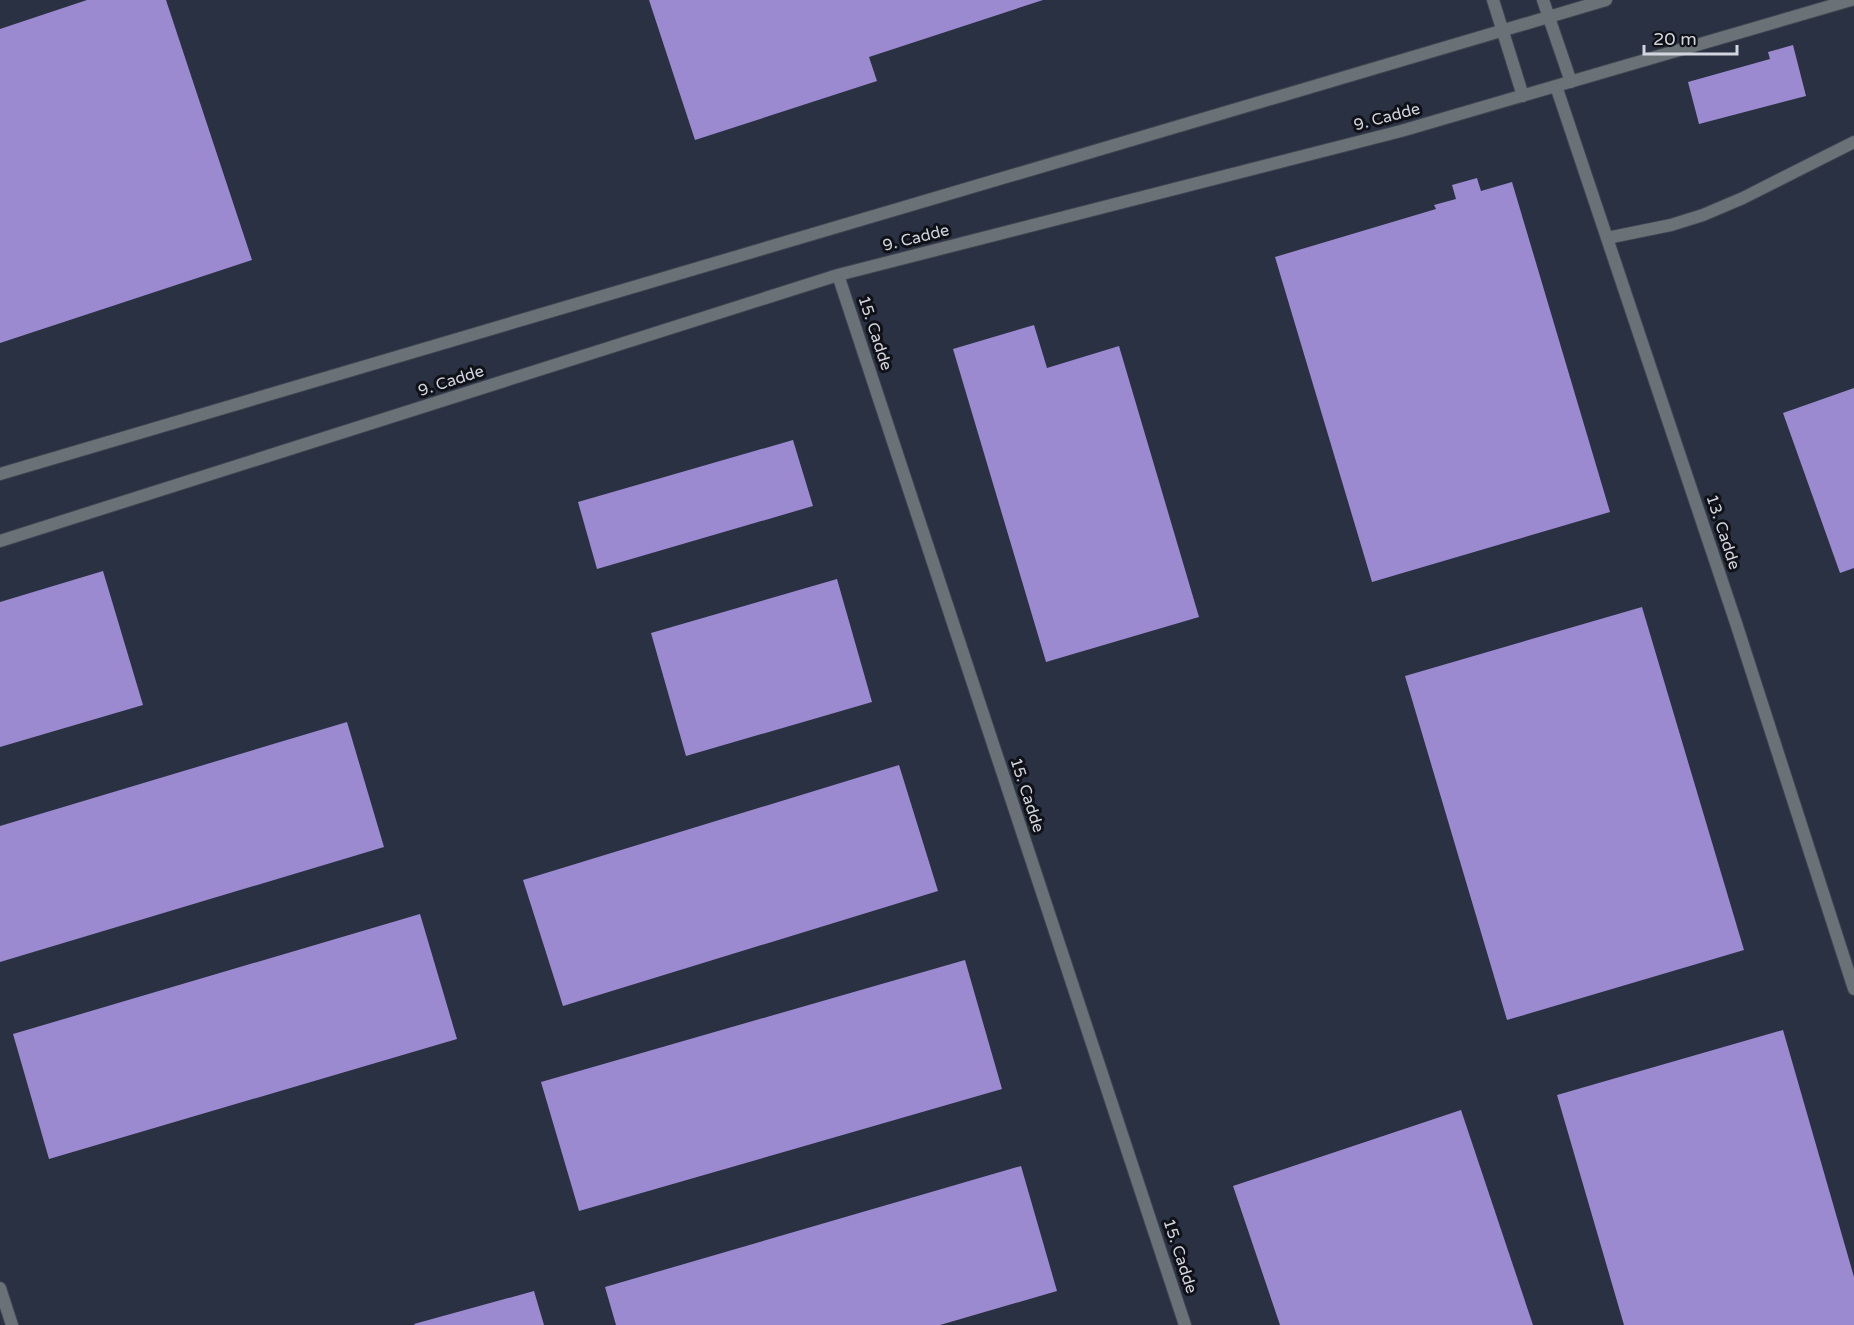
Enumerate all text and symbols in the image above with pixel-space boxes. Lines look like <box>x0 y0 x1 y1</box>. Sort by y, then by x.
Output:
scale bar <box>1644 18 1737 56</box>
text: 20 m <box>1653 28 1697 50</box>
street label: 9. Cadde <box>1352 99 1422 135</box>
street label: 9. Cadde <box>881 220 951 256</box>
street label: 15. Cadde <box>853 293 897 373</box>
street label: 9. Cadde <box>416 361 486 401</box>
street label: 13. Cadde <box>1701 492 1745 572</box>
street label: 15. Cadde <box>1005 755 1049 835</box>
street label: 15. Cadde <box>1158 1216 1202 1296</box>

